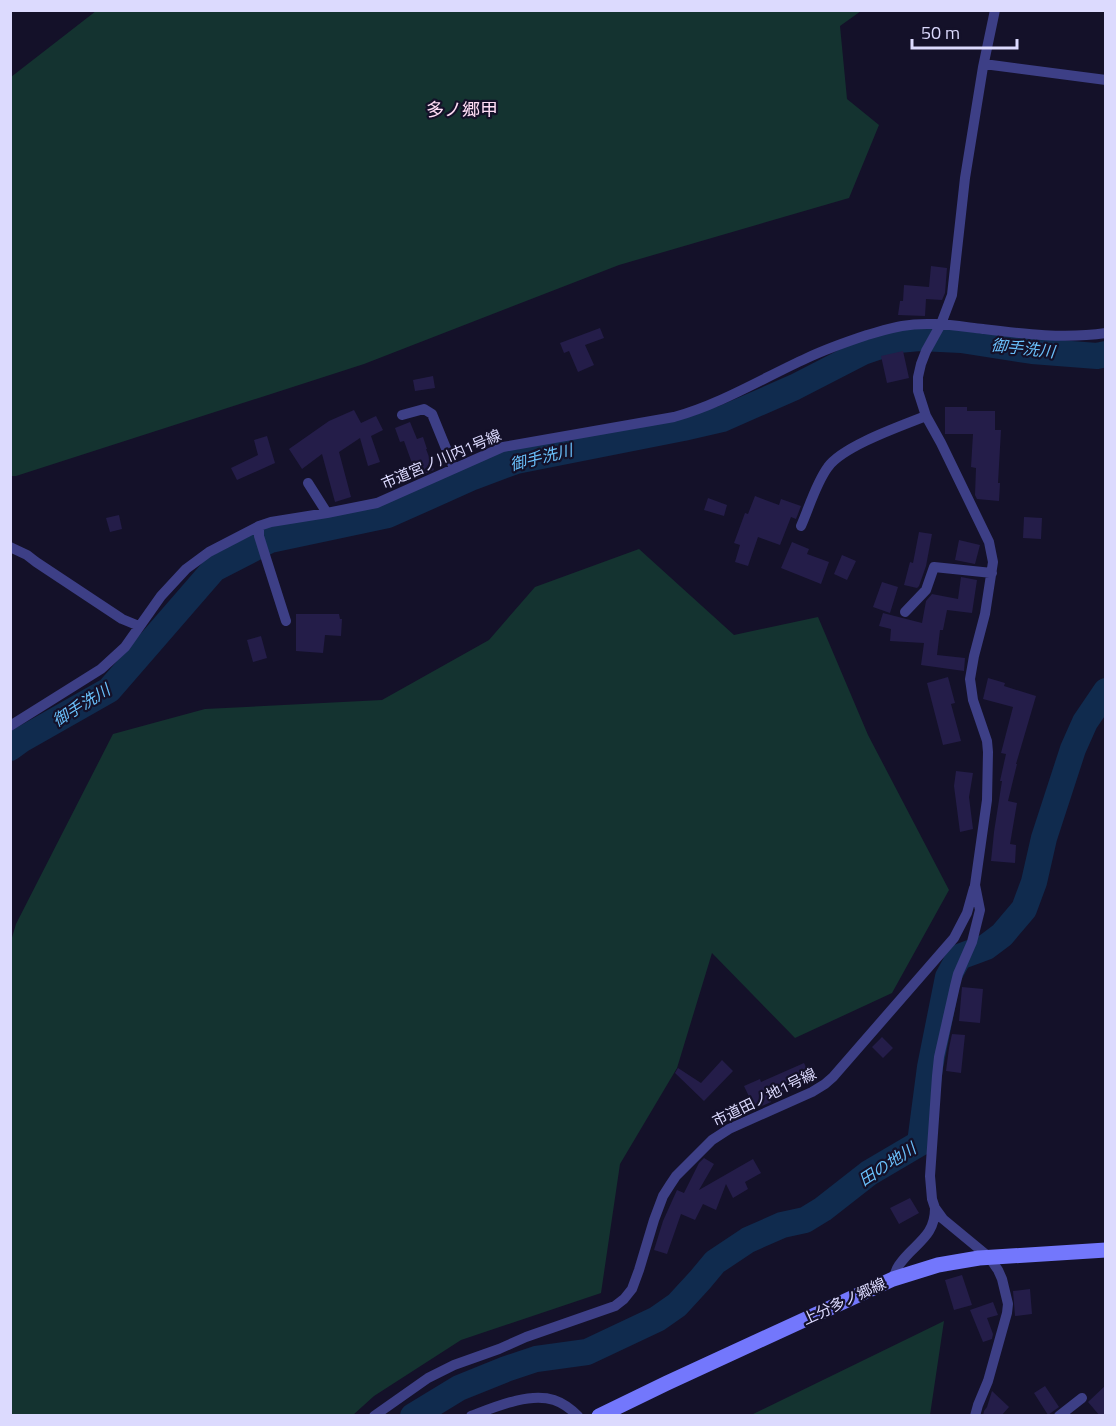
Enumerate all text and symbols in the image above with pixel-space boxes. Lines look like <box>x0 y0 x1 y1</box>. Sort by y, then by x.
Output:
scale bar <box>912 12 1017 50</box>
text: 50 m <box>921 19 960 46</box>
district label: 多ノ郷甲 <box>426 96 498 123</box>
water label: 御手洗川 <box>990 333 1058 363</box>
street label: 市道宮ノ川内1号線 <box>377 423 505 495</box>
water label: 御手洗川 <box>507 437 577 476</box>
water label: 御手洗川 <box>47 677 116 732</box>
street label: 市道田ノ地1号線 <box>708 1062 820 1132</box>
water label: 田の地川 <box>854 1135 922 1191</box>
street label: 上分多ノ郷線 <box>798 1272 890 1330</box>

